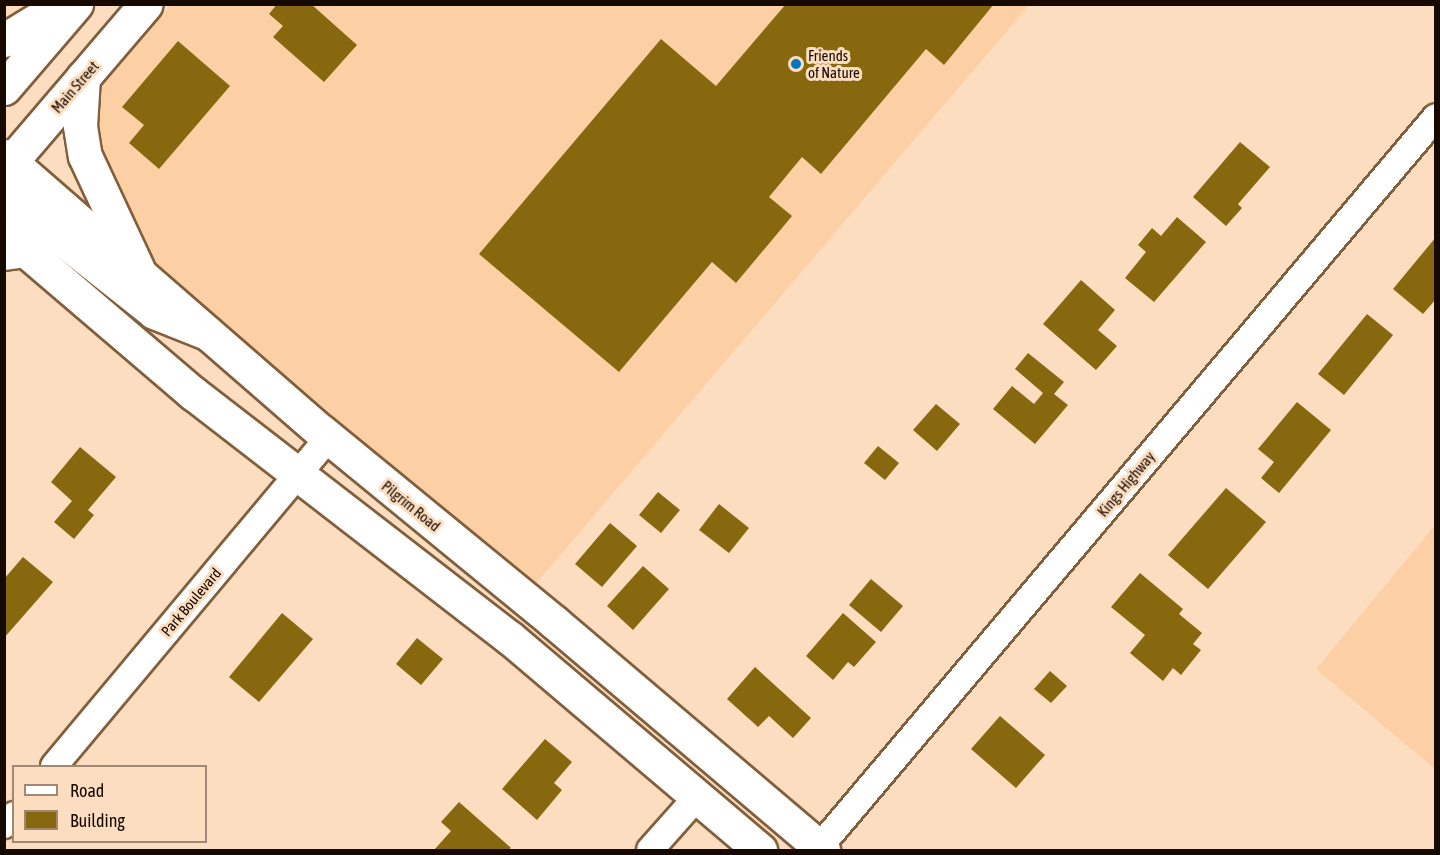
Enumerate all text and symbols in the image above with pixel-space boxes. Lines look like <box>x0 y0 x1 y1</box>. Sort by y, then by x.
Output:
place label: Friends of Nature <box>808 46 860 81</box>
street label: Main Street <box>48 57 102 117</box>
marker: Friends of Nature <box>789 57 803 71</box>
street label: Kings Highway <box>1093 448 1159 520</box>
street label: Pilgrim Road <box>378 477 444 535</box>
street label: Park Boulevard <box>157 564 225 640</box>
legend <box>12 765 207 843</box>
text: Road <box>70 780 104 801</box>
text: Building <box>70 810 125 831</box>

